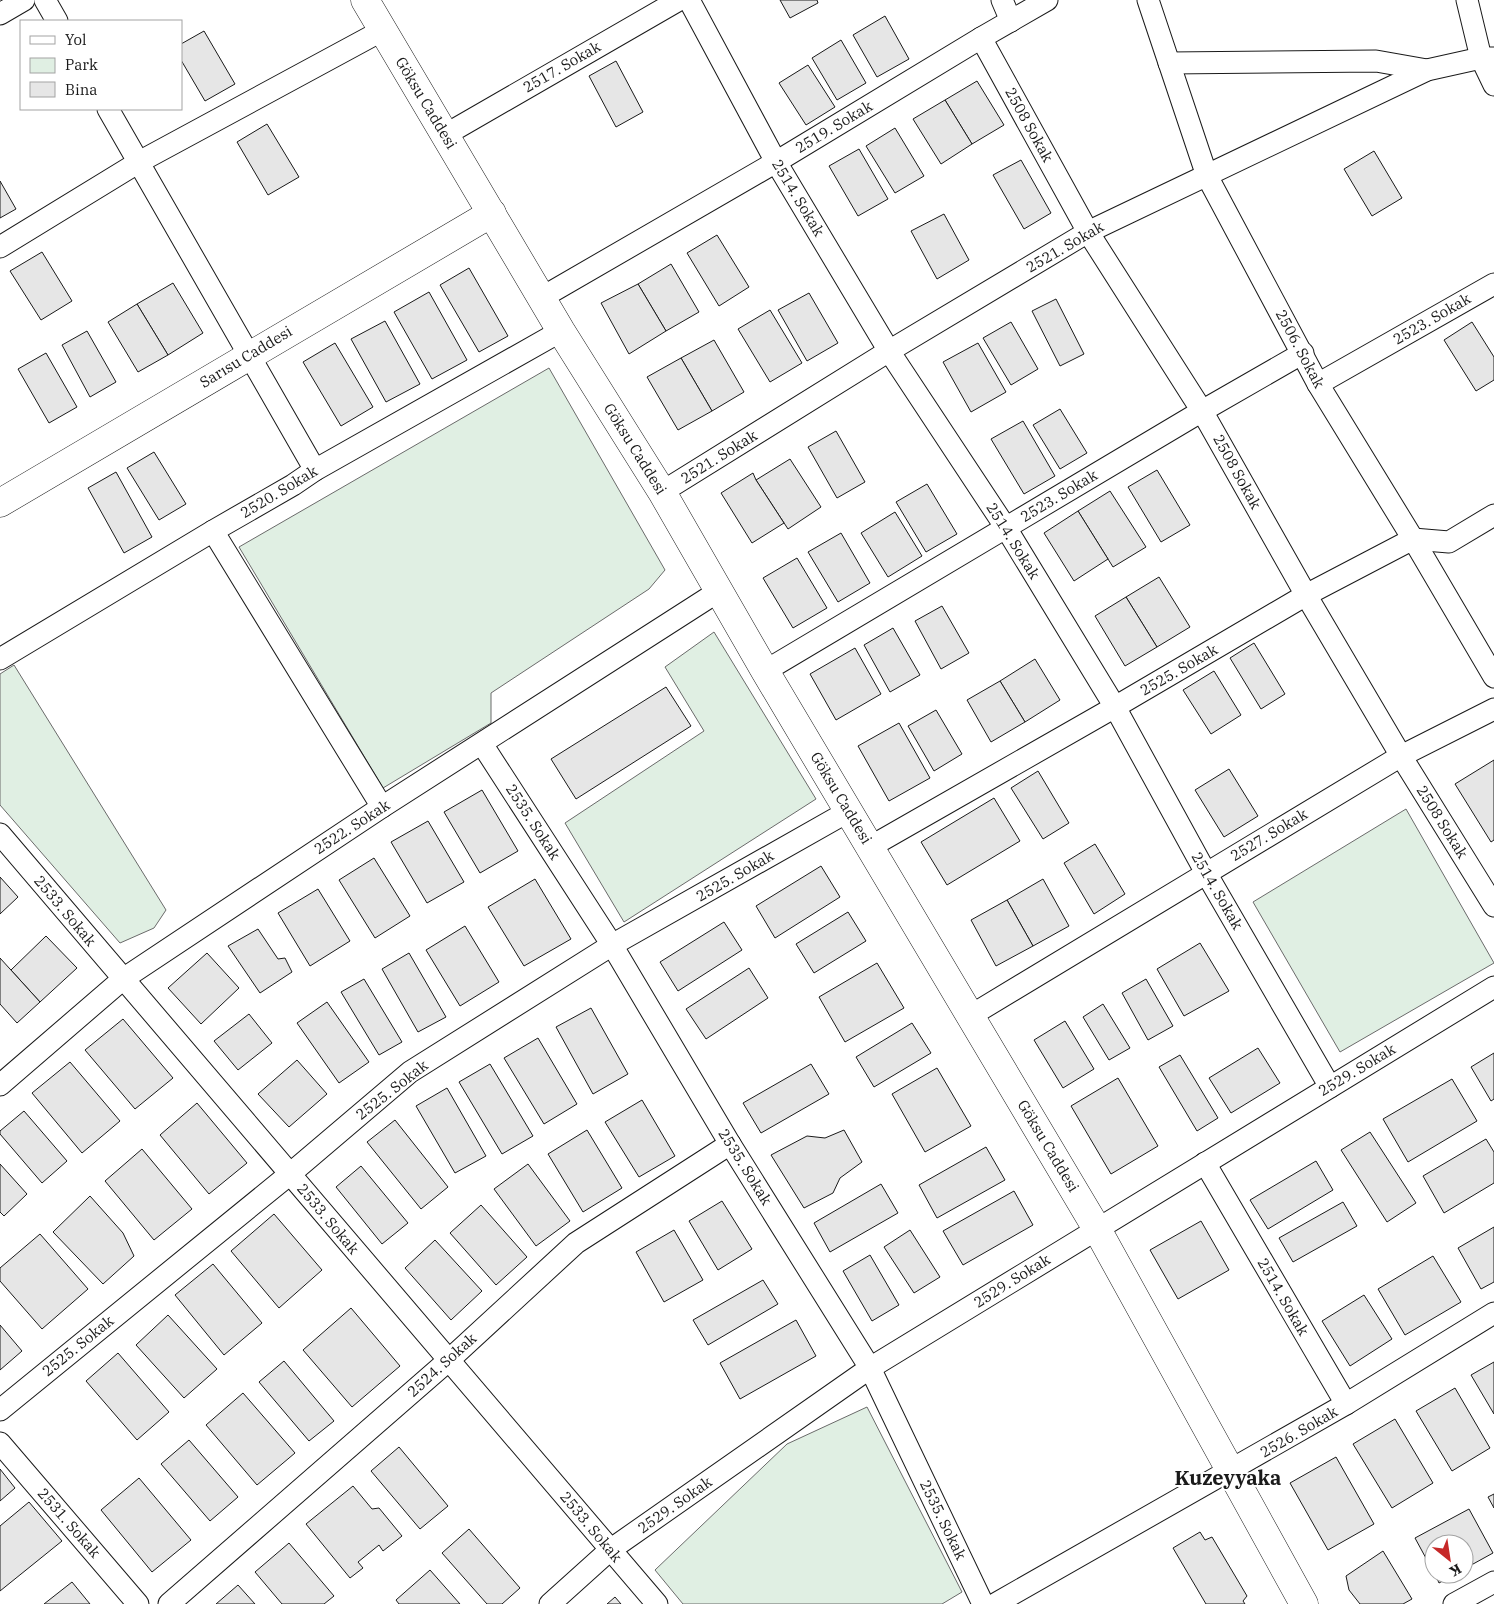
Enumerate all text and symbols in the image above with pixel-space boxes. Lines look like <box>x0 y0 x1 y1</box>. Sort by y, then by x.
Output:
legend <box>20 20 182 110</box>
text: Yol <box>65 30 86 49</box>
street label: 2517. Sokak <box>520 37 604 96</box>
street label: Göksu Caddesi <box>391 53 462 153</box>
text: Park <box>65 55 98 74</box>
text: Bina <box>65 80 98 99</box>
street label: 2508 Sokak <box>1001 84 1058 166</box>
street label: 2519. Sokak <box>792 96 876 157</box>
street label: 2514. Sokak <box>768 156 829 240</box>
street label: 2521. Sokak <box>1023 217 1107 276</box>
street label: 2523. Sokak <box>1390 289 1474 348</box>
street label: 2506. Sokak <box>1272 306 1329 392</box>
street label: Sarısu Caddesi <box>196 321 296 392</box>
street label: Göksu Caddesi <box>600 400 671 498</box>
street label: 2521. Sokak <box>677 425 761 488</box>
street label: 2508 Sokak <box>1209 431 1266 513</box>
street label: 2520. Sokak <box>237 461 321 522</box>
street label: 2523. Sokak <box>1017 465 1101 526</box>
street label: 2514. Sokak <box>982 499 1045 583</box>
street label: 2525. Sokak <box>1137 640 1221 699</box>
street label: Göksu Caddesi <box>806 748 877 848</box>
street label: 2535. Sokak <box>502 780 565 863</box>
street label: 2508 Sokak <box>1413 782 1472 862</box>
street label: 2522. Sokak <box>310 795 393 858</box>
street label: 2527. Sokak <box>1227 804 1311 865</box>
street label: 2525. Sokak <box>693 846 777 905</box>
street label: 2514. Sokak <box>1188 849 1247 933</box>
street label: 2533. Sokak <box>30 871 101 950</box>
street label: 2529. Sokak <box>1315 1039 1399 1100</box>
street label: 2525. Sokak <box>352 1055 432 1124</box>
street label: Göksu Caddesi <box>1013 1096 1084 1196</box>
street label: 2535. Sokak <box>714 1125 777 1209</box>
street label: 2533. Sokak <box>293 1179 364 1258</box>
street label: 2529. Sokak <box>970 1249 1054 1312</box>
street label: 2514. Sokak <box>1254 1255 1313 1339</box>
street label: 2525. Sokak <box>38 1311 117 1380</box>
street label: 2524. Sokak <box>403 1328 480 1401</box>
street label: 2526. Sokak <box>1257 1402 1341 1461</box>
district label: Kuzeyyaka <box>1175 1464 1281 1491</box>
street label: 2529. Sokak <box>634 1472 716 1537</box>
street label: 2535. Sokak <box>916 1477 971 1563</box>
street label: 2531. Sokak <box>34 1484 105 1562</box>
street label: 2533. Sokak <box>556 1487 627 1566</box>
north arrow <box>1424 1534 1474 1584</box>
text: K <box>1446 1560 1465 1581</box>

